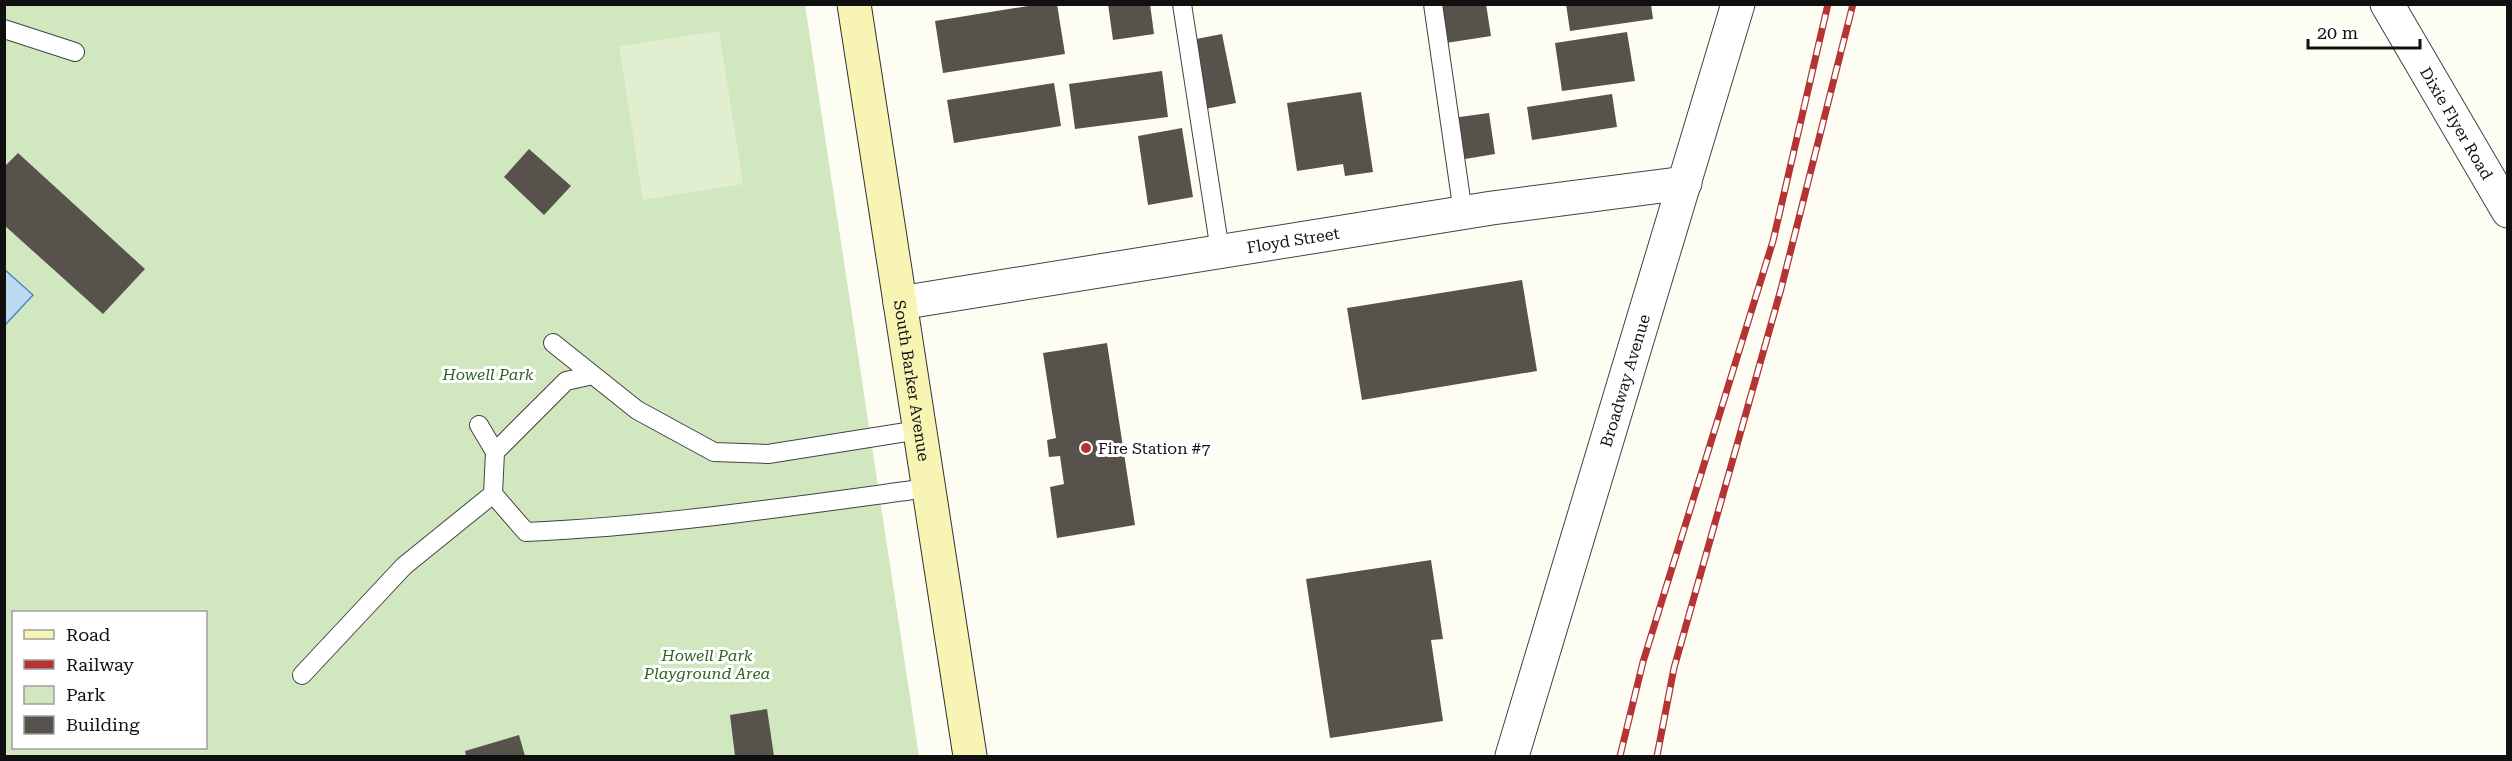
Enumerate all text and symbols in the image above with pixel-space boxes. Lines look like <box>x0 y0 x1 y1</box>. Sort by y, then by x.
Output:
scale bar <box>2308 12 2420 50</box>
text: 20 m <box>2317 22 2358 43</box>
street label: Dixie Flyer Road <box>2416 64 2497 183</box>
street label: Floyd Street <box>1245 224 1341 257</box>
street label: South Barker Avenue <box>890 299 933 463</box>
street label: Broadway Avenue <box>1596 312 1654 449</box>
park label: Howell Park <box>442 365 534 384</box>
place label: Fire Station #7 <box>1098 439 1211 458</box>
marker: Fire Station #7 <box>1079 441 1093 455</box>
legend <box>12 611 207 749</box>
text: Road <box>66 624 111 645</box>
park label: Howell Park Playground Area <box>643 646 771 683</box>
text: Railway <box>66 654 134 675</box>
text: Park <box>66 684 106 705</box>
text: Building <box>66 714 140 735</box>

